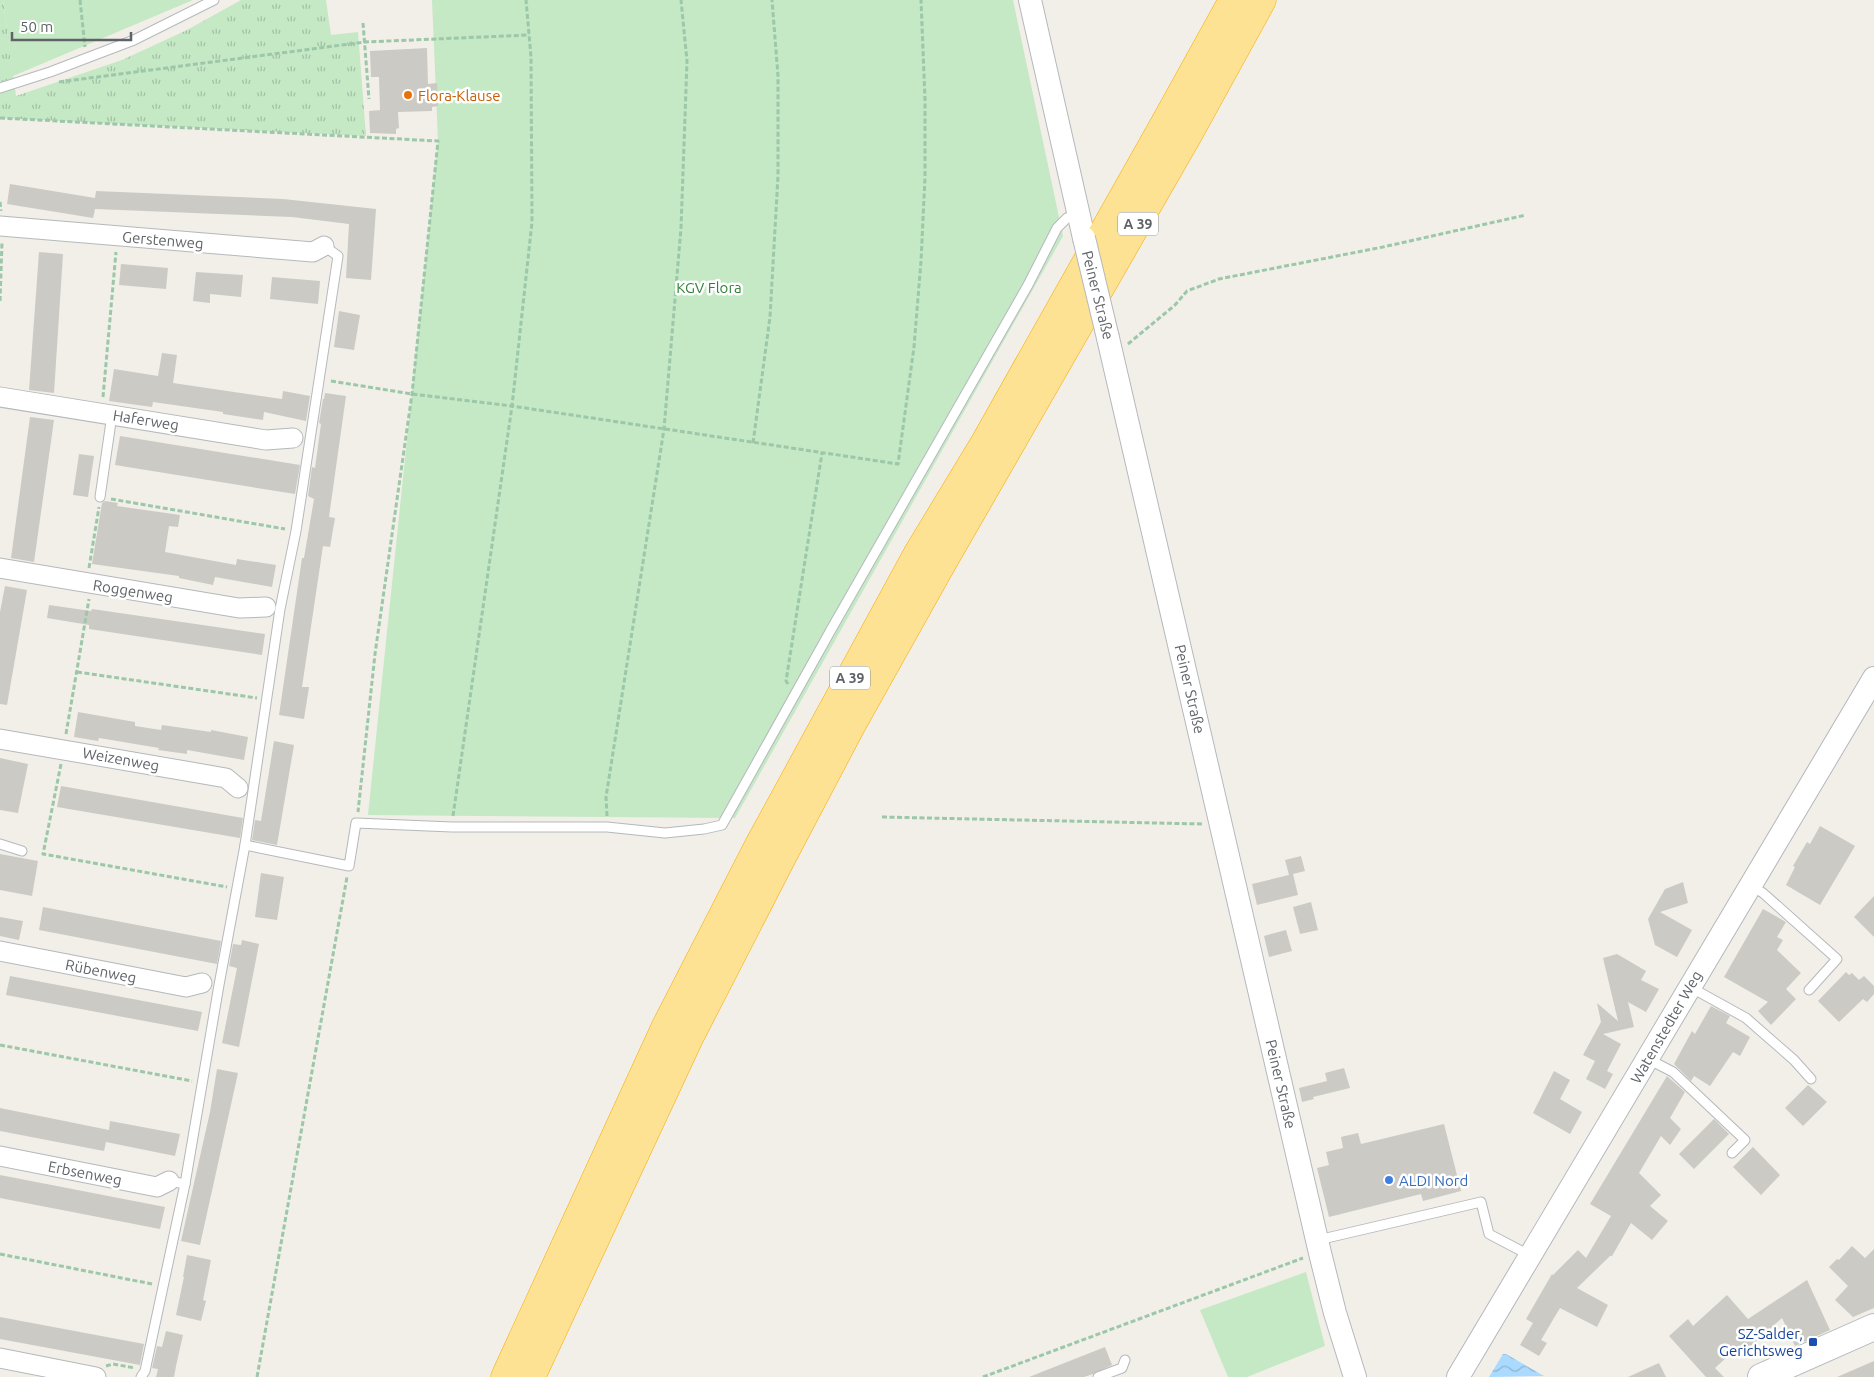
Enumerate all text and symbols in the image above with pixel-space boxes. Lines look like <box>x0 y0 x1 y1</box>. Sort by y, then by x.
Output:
scale bar <box>12 10 131 42</box>
text: 50 m <box>20 18 53 35</box>
place label: Flora-Klause <box>418 87 500 104</box>
marker: Flora-Klause <box>402 89 414 101</box>
road number: A 39 <box>1118 212 1158 235</box>
street label: Gerstenweg <box>122 228 204 252</box>
street label: Peiner Straße <box>1079 249 1117 341</box>
park label: KGV Flora <box>676 279 742 296</box>
street label: Haferweg <box>112 406 180 434</box>
street label: Roggenweg <box>92 576 174 606</box>
street label: Peiner Straße <box>1171 643 1209 735</box>
road number: A 39 <box>830 666 870 690</box>
street label: Weizenweg <box>81 744 161 774</box>
street label: Rübenweg <box>64 956 138 986</box>
street label: Watenstedter Weg <box>1627 968 1705 1086</box>
street label: Peiner Straße <box>1262 1038 1300 1130</box>
street label: Erbsenweg <box>47 1158 123 1188</box>
place label: ALDI Nord <box>1399 1172 1468 1189</box>
marker: ALDI Nord <box>1383 1174 1395 1186</box>
place label: SZ-Salder, Gerichtsweg <box>1719 1325 1803 1359</box>
marker: SZ-Salder, Gerichtsweg <box>1807 1336 1819 1348</box>

